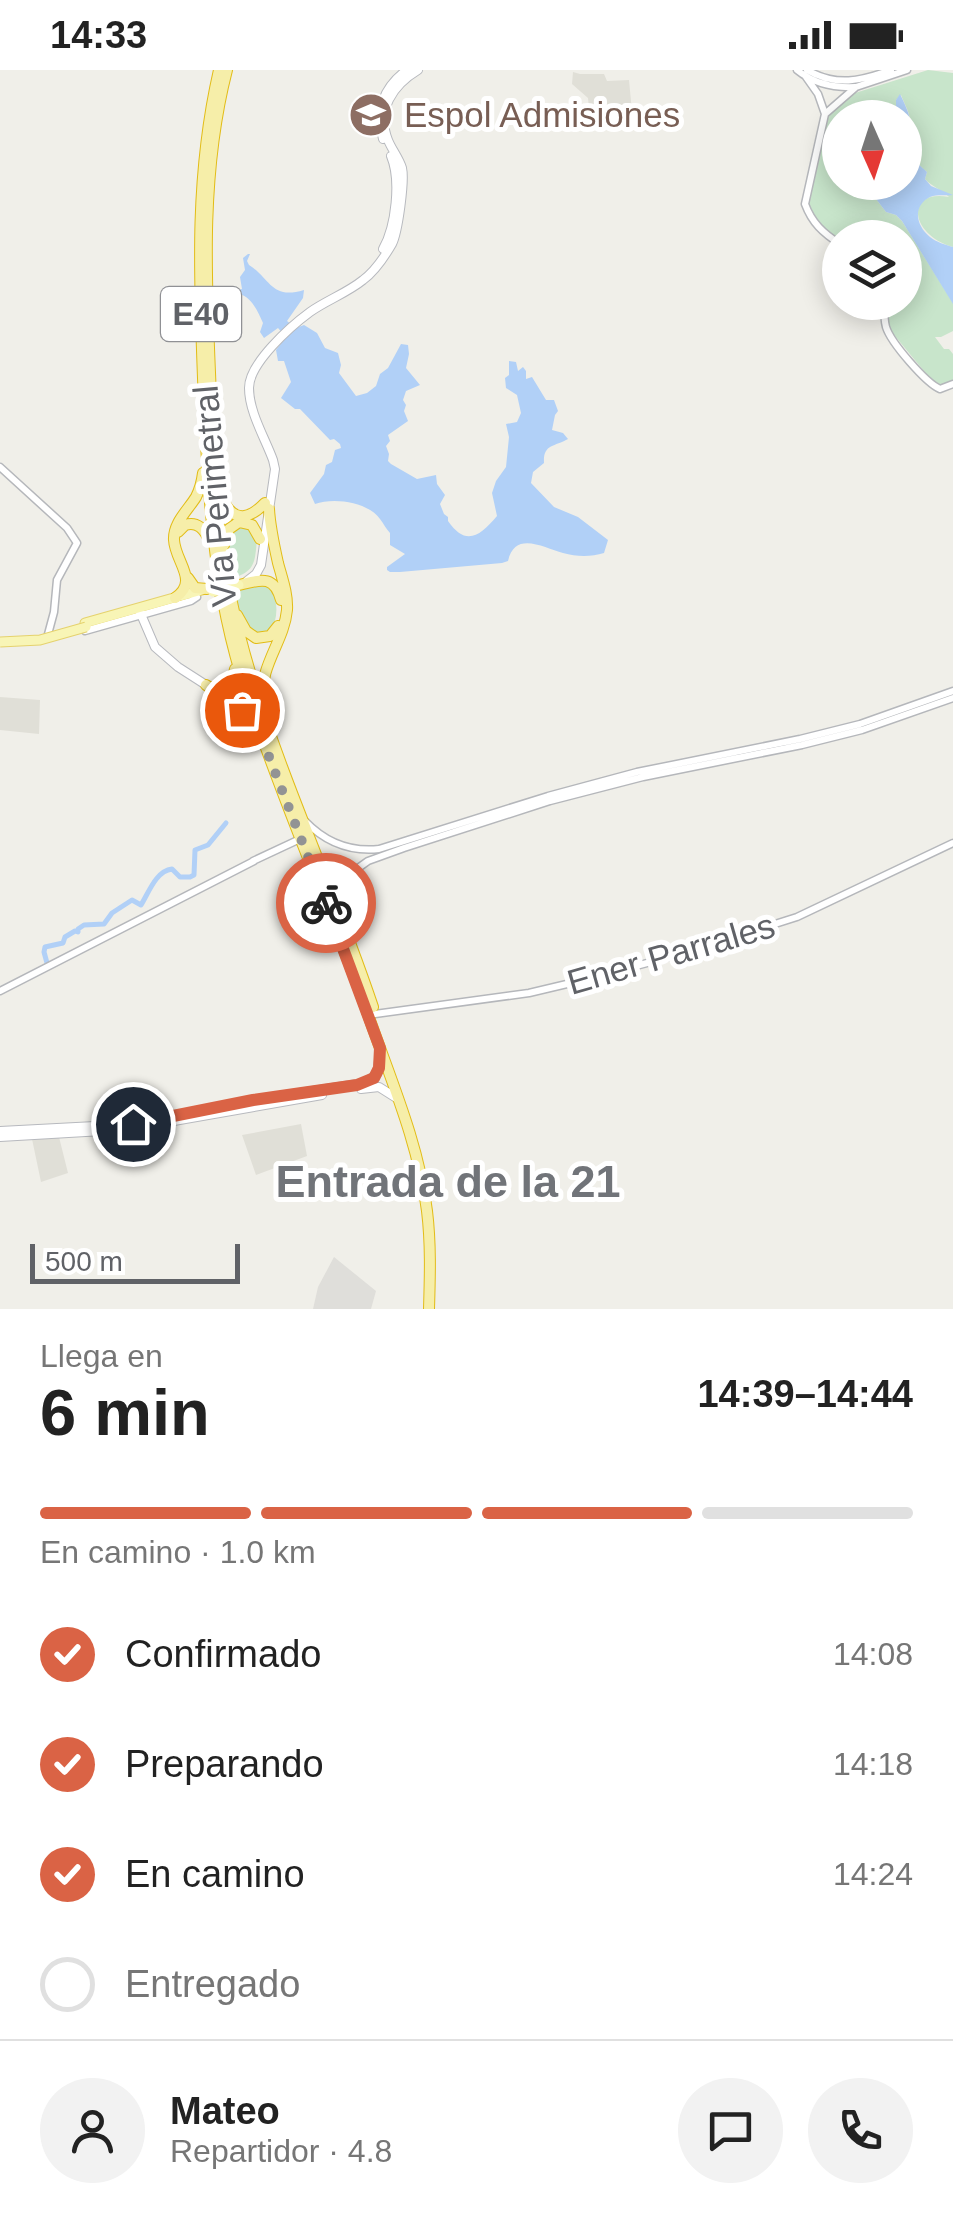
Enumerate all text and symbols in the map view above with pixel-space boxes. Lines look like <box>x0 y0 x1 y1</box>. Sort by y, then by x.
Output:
text: 14:33 <box>50 14 147 56</box>
school or university icon: Espol Admisiones <box>348 92 394 138</box>
place label: Espol Admisiones <box>404 95 680 134</box>
north arrow <box>822 100 922 200</box>
map controls <box>822 100 922 320</box>
button: layers <box>822 220 922 320</box>
road number: E40 <box>161 287 241 341</box>
street label: Vía Perimetral <box>185 384 244 608</box>
pin <box>200 668 285 753</box>
icon: bag <box>215 683 270 738</box>
courier <box>276 853 376 953</box>
icon: bike <box>299 876 354 931</box>
street label: Ener Parrales <box>563 905 779 1002</box>
pin <box>91 1082 176 1167</box>
icon: home <box>106 1097 161 1152</box>
district label: Entrada de la 21 <box>275 1156 621 1207</box>
scale bar <box>30 1239 240 1284</box>
text: 500 m <box>45 1246 123 1277</box>
text: Llega en <box>40 1338 163 1374</box>
text: 14:39–14:44 <box>697 1373 913 1415</box>
text: 6 min <box>40 1376 210 1449</box>
text: En camino · 1.0 km <box>40 1534 316 1570</box>
icon: check <box>40 1627 95 1682</box>
text: Confirmado <box>125 1633 321 1675</box>
text: 14:08 <box>833 1636 913 1672</box>
icon: check <box>40 1737 95 1792</box>
text: Preparando <box>125 1743 324 1785</box>
text: 14:18 <box>833 1746 913 1782</box>
icon: check <box>40 1847 95 1902</box>
text: En camino <box>125 1853 305 1895</box>
text: 14:24 <box>833 1856 913 1892</box>
text: Entregado <box>125 1963 300 2005</box>
button: person <box>40 2078 145 2183</box>
button: chat <box>678 2078 783 2183</box>
button: phone <box>808 2078 913 2183</box>
text: Mateo <box>170 2090 280 2132</box>
text: Repartidor · 4.8 <box>170 2133 392 2169</box>

